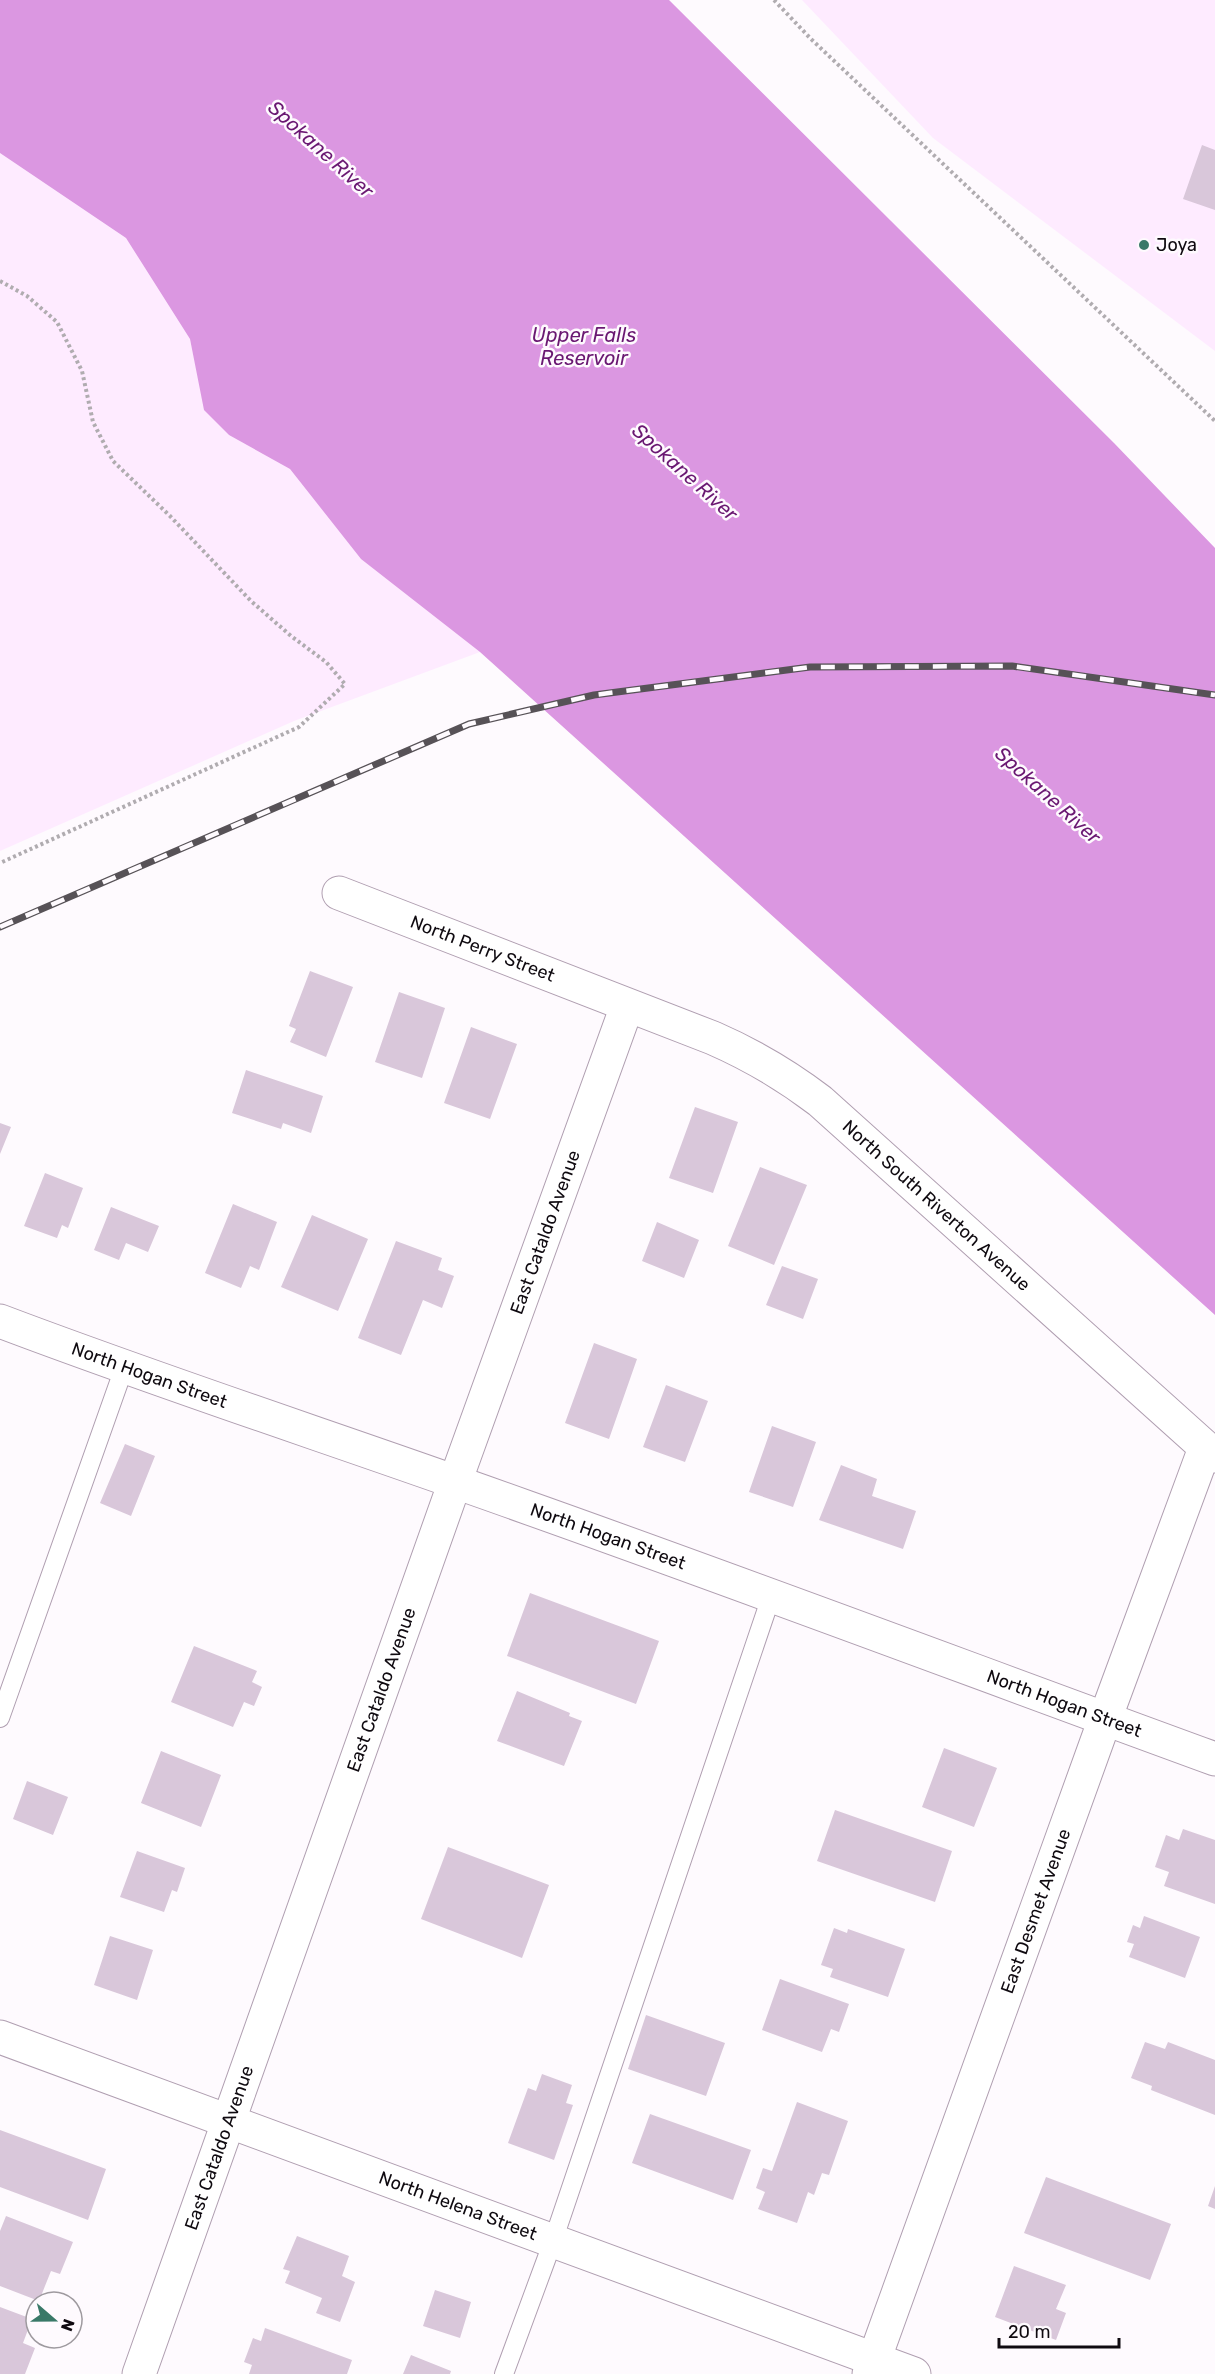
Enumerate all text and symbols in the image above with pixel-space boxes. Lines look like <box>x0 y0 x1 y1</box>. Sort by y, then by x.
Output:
water label: Spokane River <box>263 95 380 203</box>
place label: Joya <box>1156 234 1197 256</box>
marker: Joya <box>1137 238 1151 252</box>
water label: Upper Falls Reservoir <box>532 323 636 370</box>
water label: Spokane River <box>627 418 744 526</box>
water label: Spokane River <box>990 741 1107 849</box>
street label: North Perry Street <box>407 911 558 987</box>
street label: North South Riverton Avenue <box>838 1115 1035 1296</box>
street label: East Cataldo Avenue <box>506 1147 585 1317</box>
street label: North Hogan Street <box>69 1338 230 1413</box>
street label: North Hogan Street <box>527 1498 689 1574</box>
street label: East Cataldo Avenue <box>342 1605 421 1775</box>
street label: North Hogan Street <box>984 1665 1145 1742</box>
street label: East Desmet Avenue <box>996 1826 1076 1996</box>
street label: East Cataldo Avenue <box>180 2063 258 2233</box>
street label: North Helena Street <box>376 2167 540 2245</box>
north arrow <box>24 2290 84 2350</box>
scale bar <box>999 2311 1119 2349</box>
text: N <box>57 2316 79 2334</box>
text: 20 m <box>1008 2321 1050 2343</box>

